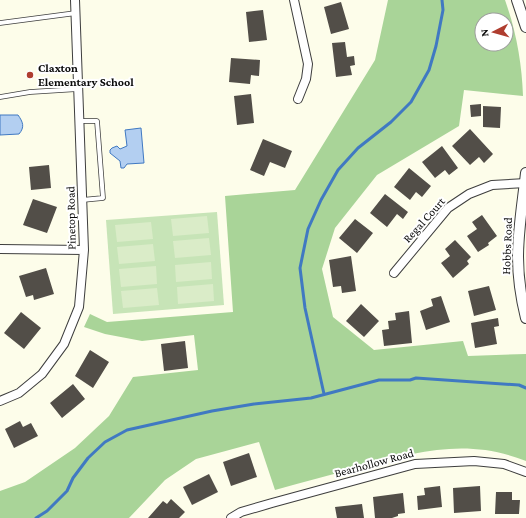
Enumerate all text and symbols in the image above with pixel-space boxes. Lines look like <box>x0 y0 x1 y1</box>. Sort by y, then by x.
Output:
north arrow <box>474 12 514 52</box>
text: N <box>478 28 490 37</box>
place label: Claxton Elementary School <box>38 61 134 89</box>
marker: Claxton Elementary School <box>25 70 35 80</box>
street label: Pinetop Road <box>63 185 79 250</box>
street label: Regal Court <box>400 194 449 246</box>
street label: Hobbs Road <box>499 216 515 275</box>
street label: Bearhollow Road <box>333 446 416 480</box>

